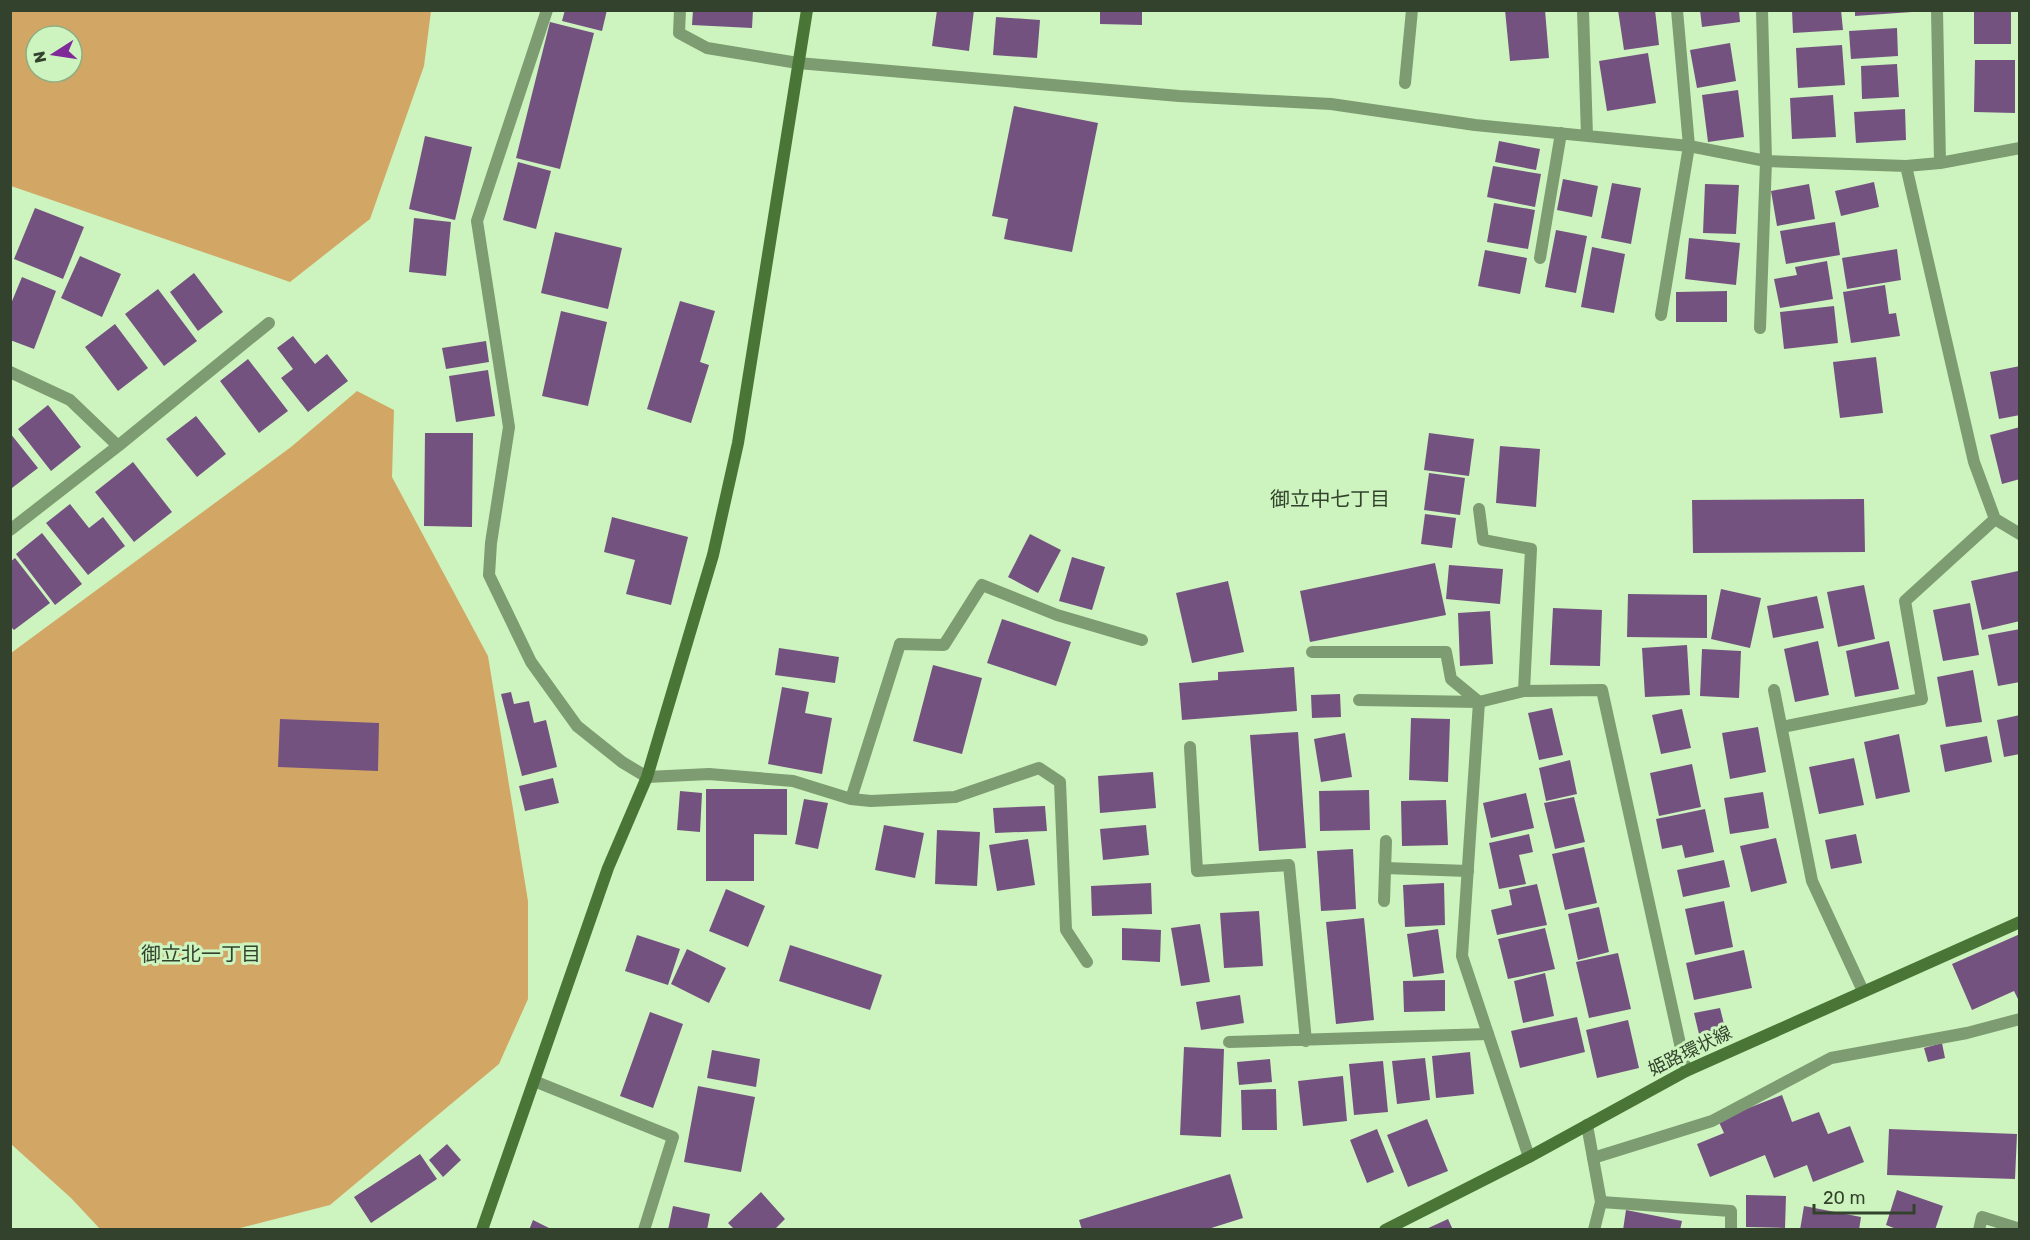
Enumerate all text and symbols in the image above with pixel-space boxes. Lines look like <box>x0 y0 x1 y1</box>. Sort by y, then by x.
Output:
north arrow <box>24 24 84 84</box>
text: N <box>29 49 50 65</box>
district label: 御立中七丁目 <box>1270 487 1390 511</box>
district label: 御立北一丁目 <box>141 942 261 966</box>
street label: 姫路環状線 <box>1645 1021 1735 1081</box>
scale bar <box>1814 1177 1914 1215</box>
text: 20 m <box>1823 1187 1865 1209</box>

